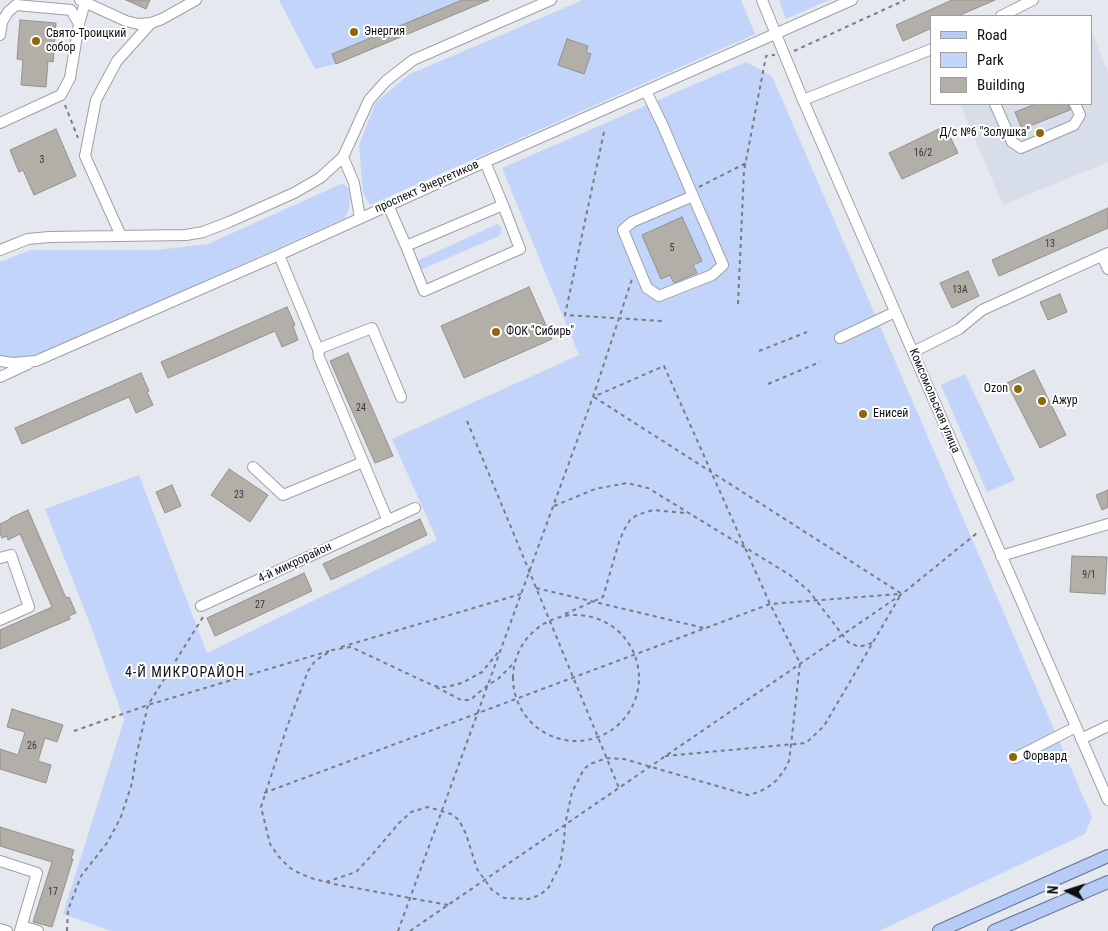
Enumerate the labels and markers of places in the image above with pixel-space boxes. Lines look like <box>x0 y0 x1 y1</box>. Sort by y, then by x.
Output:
place label: Энергия <box>364 25 405 39</box>
marker: Энергия <box>348 26 360 38</box>
place label: Свято-Троицкий собор <box>46 27 126 55</box>
marker: Свято-Троицкий собор <box>30 35 42 47</box>
place label: Д/с №6 "Золушка" <box>939 126 1030 140</box>
marker: Д/с №6 "Золушка" <box>1034 127 1046 139</box>
place label: ФОК "Сибирь" <box>506 325 574 339</box>
marker: ФОК "Сибирь" <box>490 326 502 338</box>
place label: Ozon <box>984 382 1008 396</box>
marker: Ozon <box>1012 383 1024 395</box>
place label: Ажур <box>1052 394 1078 408</box>
marker: Ажур <box>1036 395 1048 407</box>
place label: Енисей <box>873 407 908 421</box>
marker: Енисей <box>857 408 869 420</box>
place label: Форвард <box>1023 750 1067 764</box>
marker: Форвард <box>1007 751 1019 763</box>

